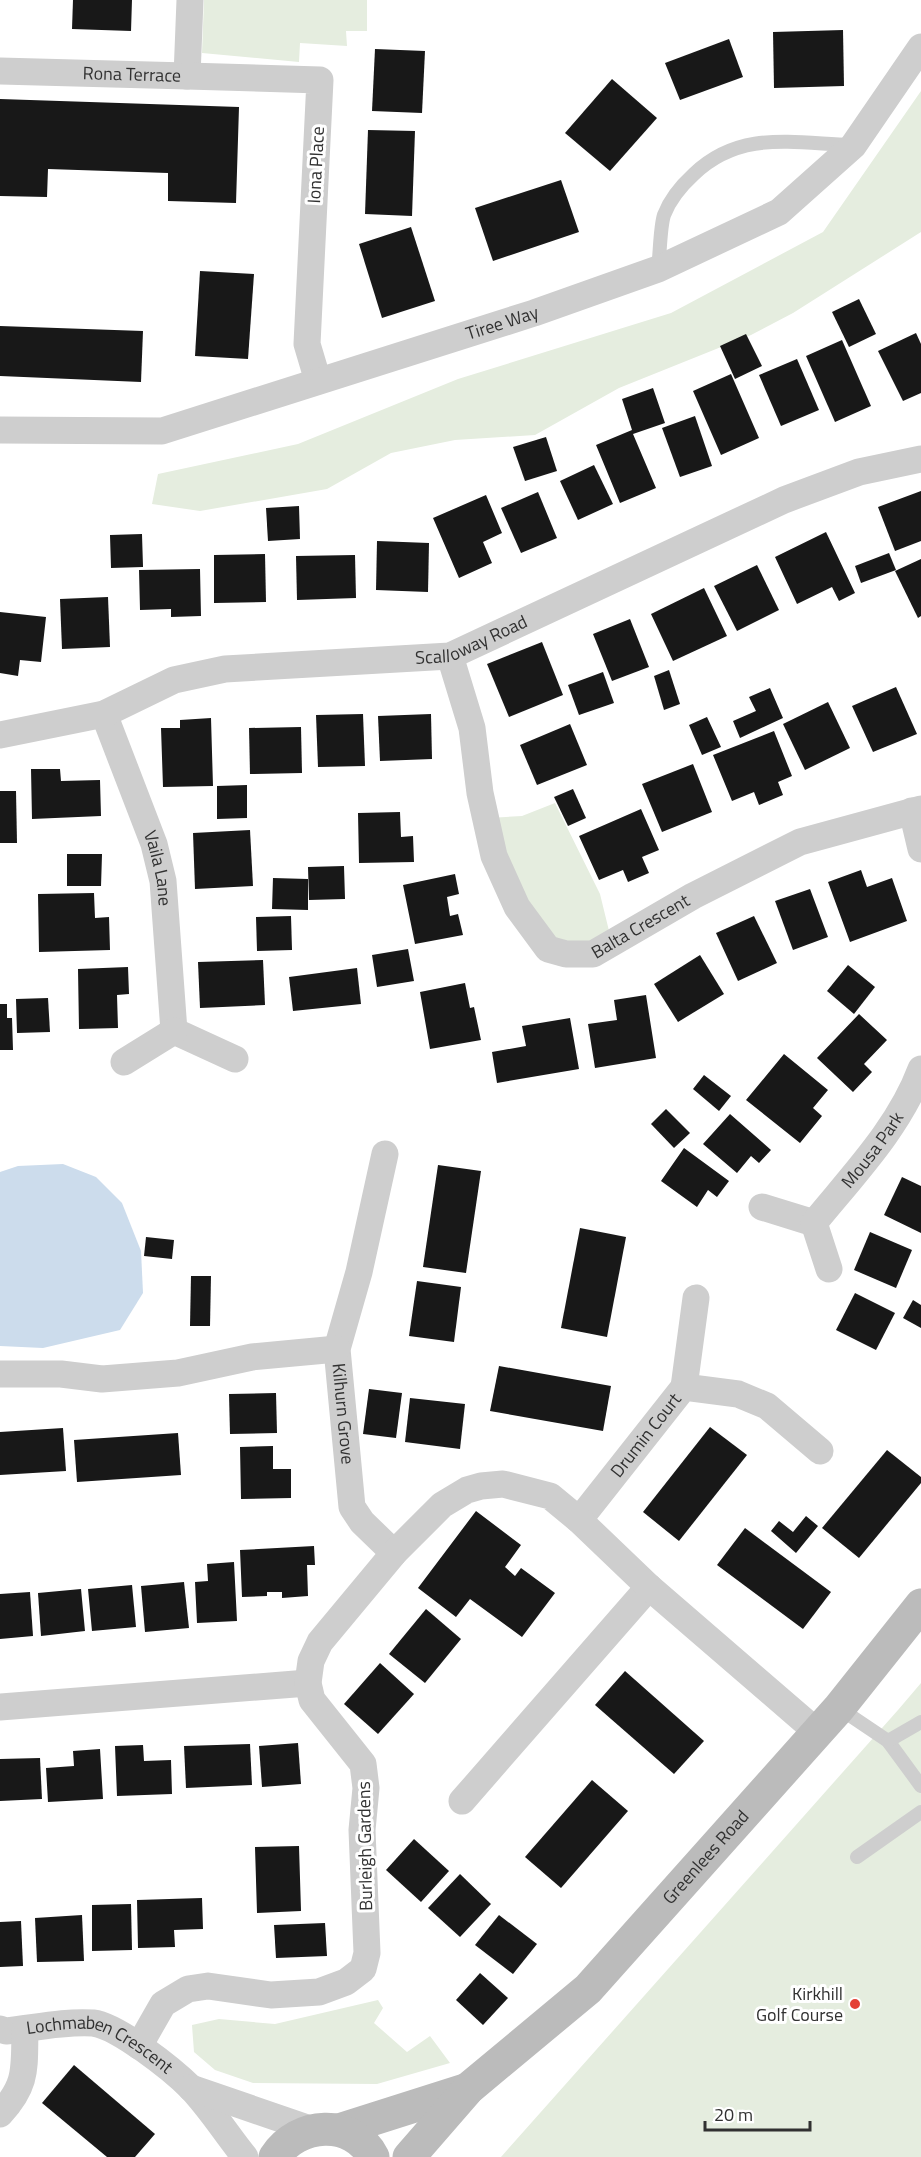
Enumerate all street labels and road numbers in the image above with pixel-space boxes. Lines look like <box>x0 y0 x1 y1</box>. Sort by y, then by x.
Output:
street label: Rona Terrace <box>82 59 182 89</box>
street label: Iona Place <box>300 126 331 204</box>
street label: Tiree Way <box>462 298 542 347</box>
street label: Scalloway Road <box>414 608 531 671</box>
street label: Vaila Lane <box>137 826 179 907</box>
street label: Balta Crescent <box>586 887 695 965</box>
street label: Mousa Park <box>834 1106 910 1194</box>
street label: Kilhurn Grove <box>325 1362 362 1466</box>
street label: Drumin Court <box>604 1386 688 1483</box>
street label: Burleigh Gardens <box>350 1781 379 1911</box>
street label: Greenlees Road <box>656 1804 755 1910</box>
street label: Lochmaben Crescent <box>24 2009 180 2080</box>

